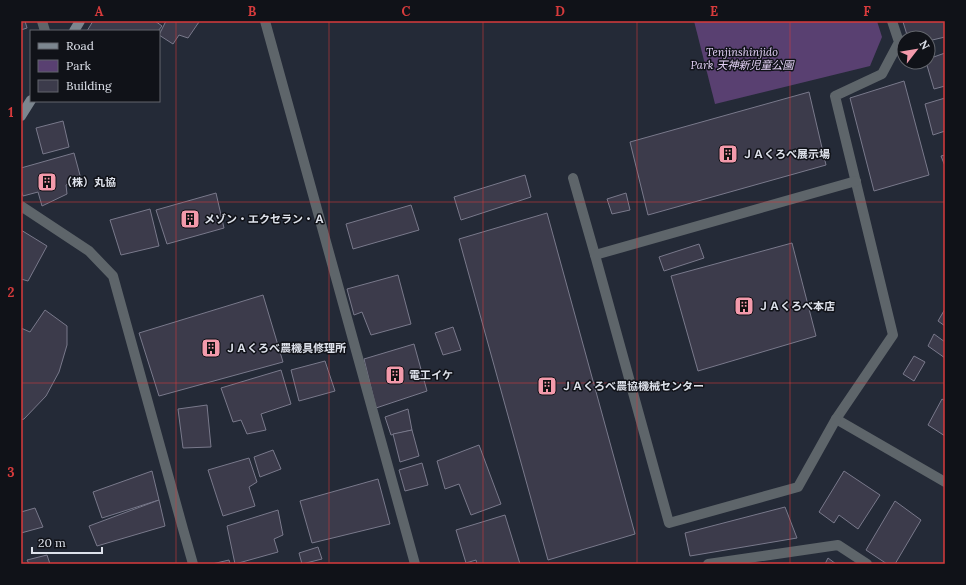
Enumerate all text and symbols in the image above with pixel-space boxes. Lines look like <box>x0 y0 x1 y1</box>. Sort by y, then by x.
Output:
text: A <box>95 3 104 20</box>
text: B <box>248 3 257 20</box>
text: C <box>402 3 411 20</box>
text: D <box>555 3 565 20</box>
text: E <box>710 3 718 20</box>
text: F <box>863 3 871 20</box>
legend <box>30 30 160 102</box>
north arrow <box>896 30 936 70</box>
text: Road <box>66 38 94 53</box>
text: N <box>916 38 933 53</box>
park label: Tenjinshinjido Park 天神新児童公園 <box>691 45 795 72</box>
text: Park <box>66 58 92 73</box>
text: Building <box>66 78 112 93</box>
text: 1 <box>8 104 14 121</box>
building icon: ＪＡくろべ展示場 <box>717 143 739 165</box>
place label: ＪＡくろべ展示場 <box>742 147 830 161</box>
building icon: （株）丸協 <box>36 171 58 193</box>
place label: （株）丸協 <box>61 175 116 189</box>
building icon: メゾン・エクセラン・Ａ <box>179 208 201 230</box>
place label: メゾン・エクセラン・Ａ <box>204 212 325 226</box>
text: 2 <box>8 284 15 301</box>
building icon: ＪＡくろべ本店 <box>733 295 755 317</box>
place label: ＪＡくろべ本店 <box>758 299 835 313</box>
building icon: ＪＡくろべ農機具修理所 <box>200 337 222 359</box>
place label: ＪＡくろべ農機具修理所 <box>225 341 346 355</box>
building icon: 電工イケ <box>384 364 406 386</box>
place label: 電工イケ <box>409 368 453 382</box>
building icon: ＪＡくろべ農協機械センター <box>536 375 558 397</box>
place label: ＪＡくろべ農協機械センター <box>561 379 704 393</box>
text: 3 <box>7 464 15 481</box>
scale bar <box>32 529 102 555</box>
text: 20 m <box>38 535 66 550</box>

